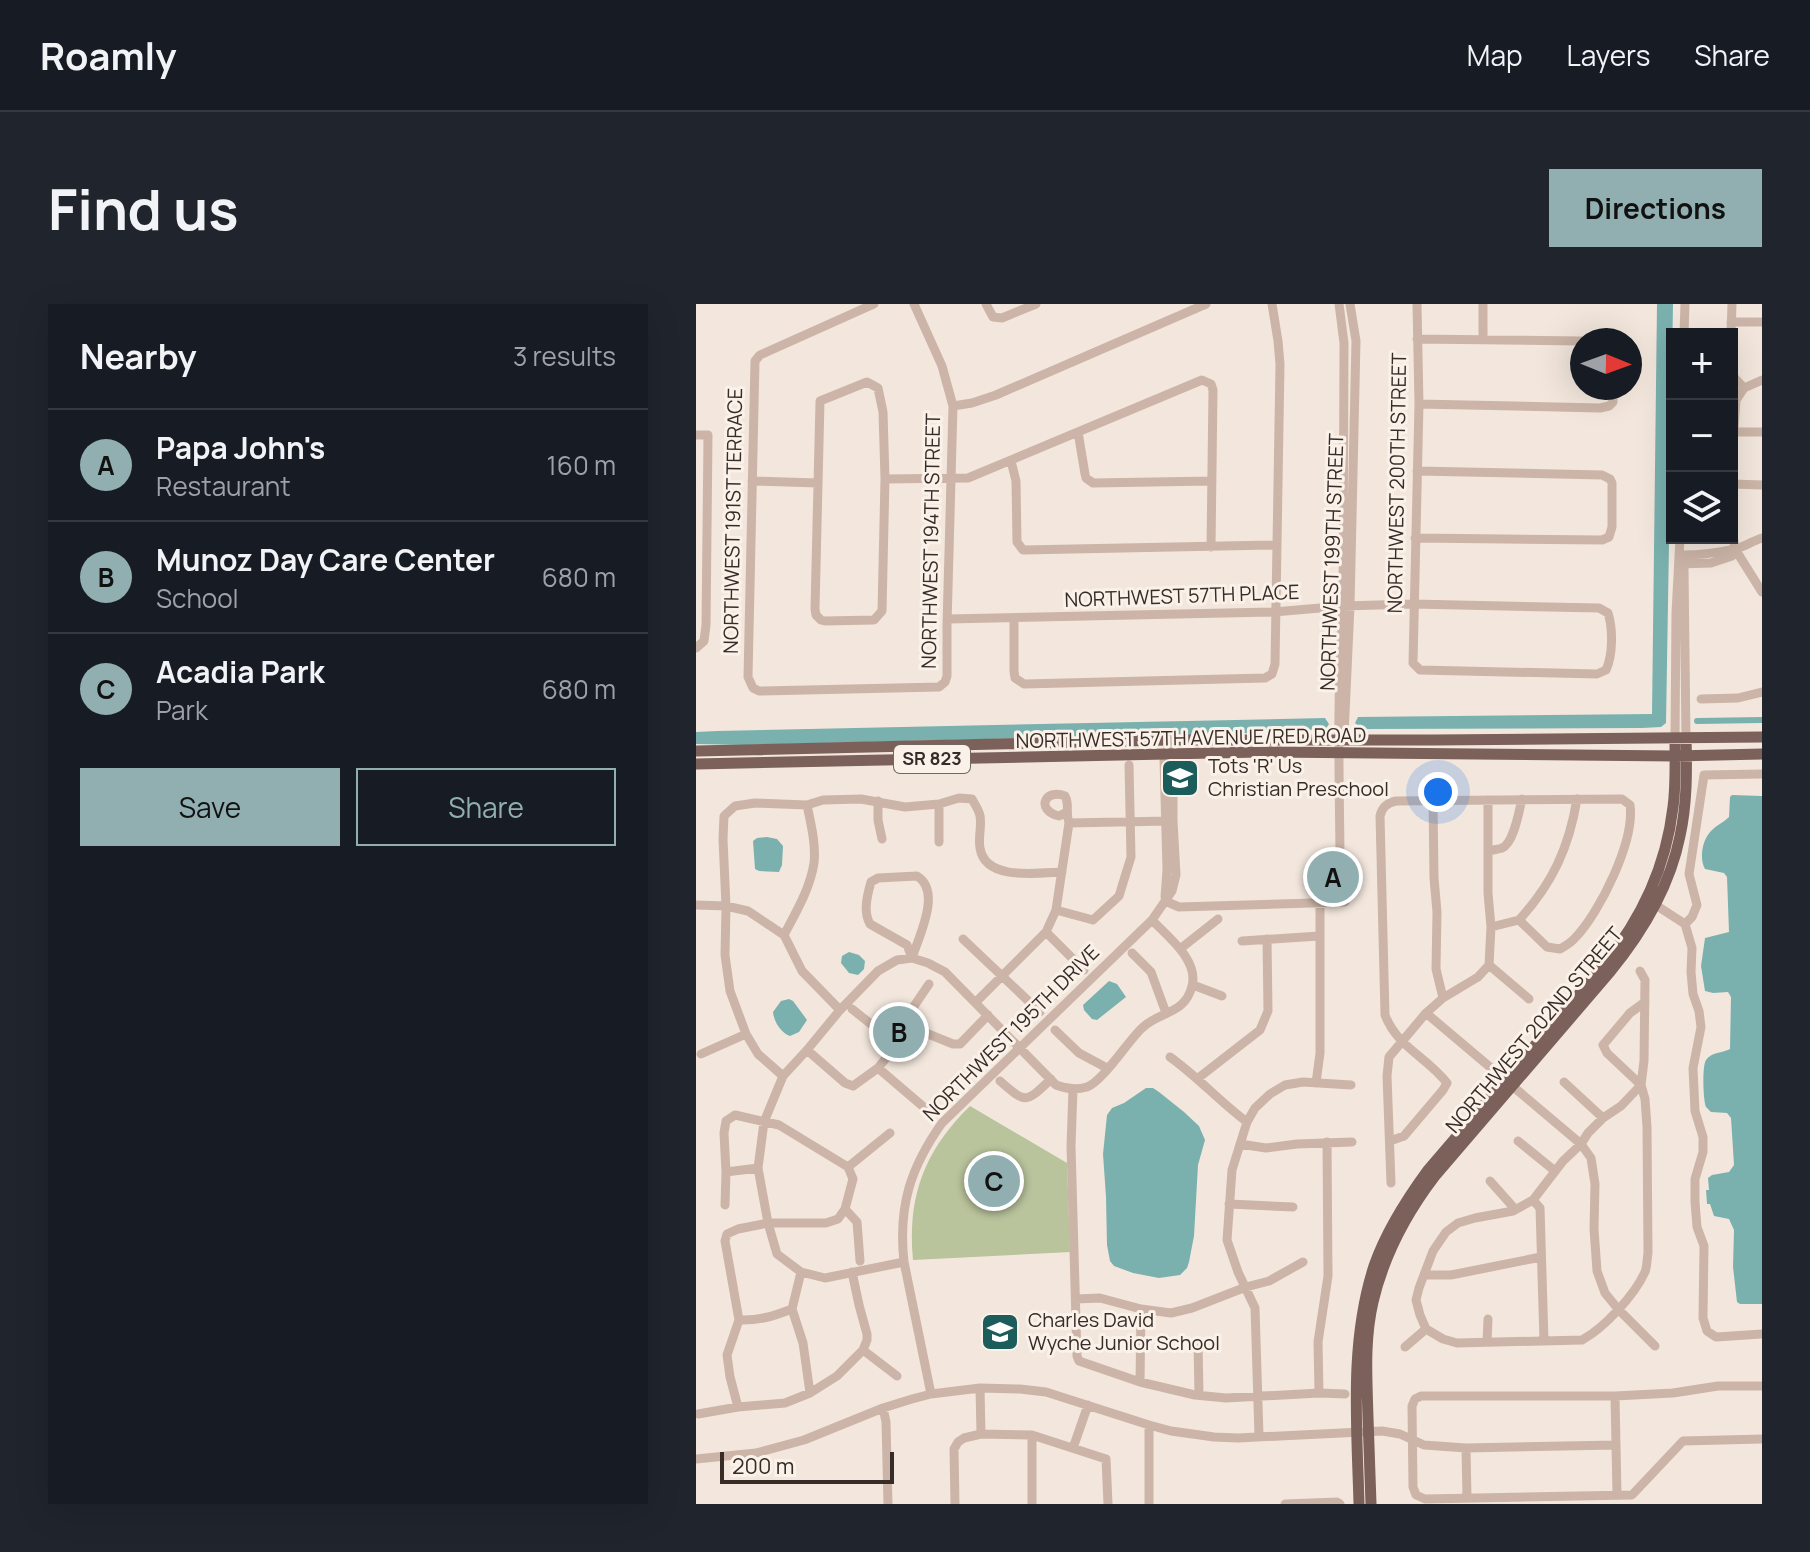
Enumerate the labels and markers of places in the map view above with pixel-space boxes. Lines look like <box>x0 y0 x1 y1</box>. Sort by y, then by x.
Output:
place label: Tots 'R' Us Christian Preschool <box>1208 752 1389 802</box>
school or university icon: Tots 'R' Us Christian Preschool <box>1159 757 1201 799</box>
pin: A <box>1307 847 1359 907</box>
pin: B <box>873 1002 925 1062</box>
pin: C <box>968 1151 1020 1211</box>
place label: Charles David Wyche Junior School <box>1028 1306 1220 1356</box>
school or university icon: Charles David Wyche Junior School <box>979 1311 1021 1353</box>

